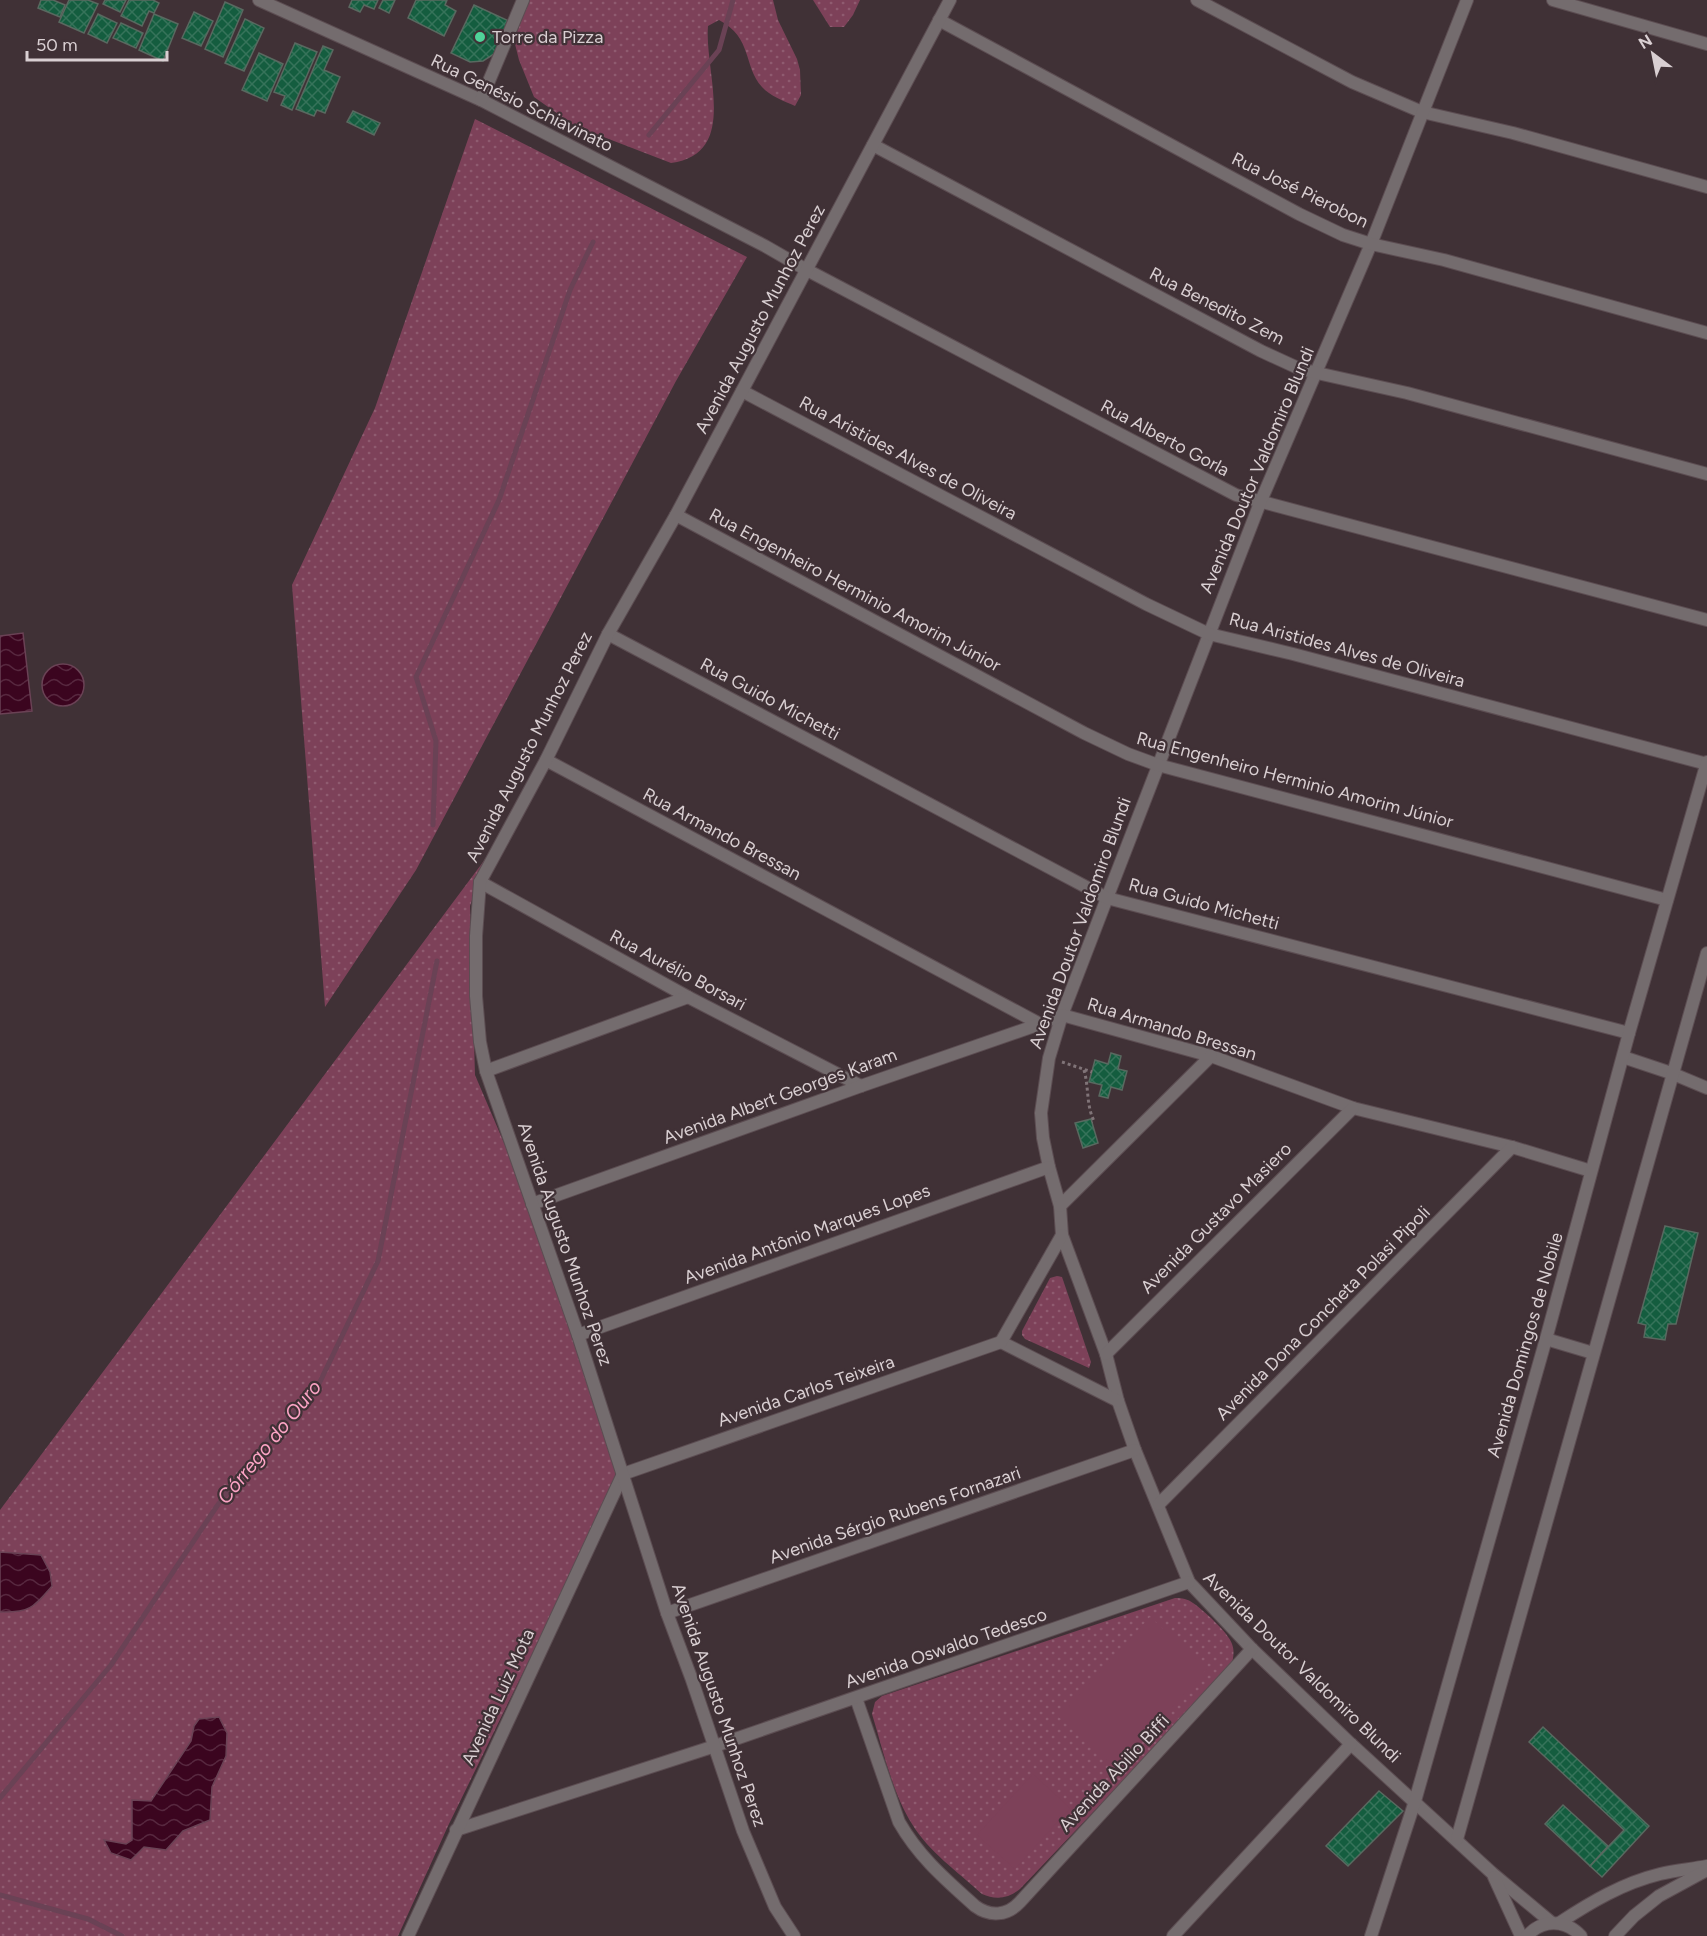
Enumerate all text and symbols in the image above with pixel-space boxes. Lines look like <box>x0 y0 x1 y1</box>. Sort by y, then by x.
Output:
scale bar <box>27 24 166 62</box>
north arrow <box>1623 24 1683 84</box>
place label: Torre da Pizza <box>492 26 603 48</box>
marker: Torre da Pizza <box>473 30 487 44</box>
text: N <box>1635 30 1656 53</box>
text: 50 m <box>36 34 78 56</box>
street label: Rua Genésio Schiavinato <box>427 49 617 157</box>
street label: Rua José Pierobon <box>1228 147 1372 233</box>
street label: Avenida Augusto Munhoz Perez <box>690 201 830 437</box>
street label: Rua Benedito Zem <box>1146 262 1288 350</box>
street label: Avenida Doutor Valdomiro Blundi <box>1195 343 1319 597</box>
street label: Rua Aristides Alves de Oliveira <box>795 391 1021 525</box>
street label: Rua Alberto Gorla <box>1097 395 1233 481</box>
street label: Rua Engenheiro Herminio Amorim Júnior <box>705 503 1005 677</box>
street label: Rua Aristides Alves de Oliveira <box>1227 608 1467 692</box>
street label: Avenida Augusto Munhoz Perez <box>461 628 597 866</box>
street label: Rua Guido Michetti <box>696 653 844 745</box>
street label: Rua Engenheiro Herminio Amorim Júnior <box>1134 727 1456 833</box>
street label: Rua Armando Bressan <box>639 783 805 885</box>
street label: Avenida Doutor Valdomiro Blundi <box>1024 794 1136 1052</box>
street label: Rua Guido Michetti <box>1126 873 1282 935</box>
street label: Rua Aurélio Borsari <box>606 925 750 1015</box>
street label: Rua Armando Bressan <box>1085 993 1259 1065</box>
street label: Avenida Albert Georges Karam <box>660 1043 900 1149</box>
street label: Avenida Augusto Munhoz Perez <box>513 1119 617 1369</box>
street label: Avenida Gustavo Masiero <box>1136 1138 1296 1298</box>
street label: Avenida Antônio Marques Lopes <box>681 1179 933 1289</box>
street label: Avenida Dona Concheta Polasi Pipoli <box>1211 1201 1435 1425</box>
street label: Avenida Domingos de Nobile <box>1482 1230 1568 1460</box>
street label: Avenida Carlos Teixeira <box>715 1350 897 1432</box>
water label: Córrego do Ouro <box>212 1375 326 1509</box>
street label: Avenida Sérgio Rubens Fornazari <box>767 1462 1023 1568</box>
street label: Avenida Doutor Valdomiro Blundi <box>1199 1567 1405 1767</box>
street label: Avenida Augusto Munhoz Perez <box>667 1580 771 1830</box>
street label: Avenida Oswaldo Tedesco <box>842 1603 1050 1693</box>
street label: Avenida Luiz Mota <box>457 1625 539 1769</box>
street label: Avenida Abilio Biffi <box>1054 1710 1174 1836</box>

